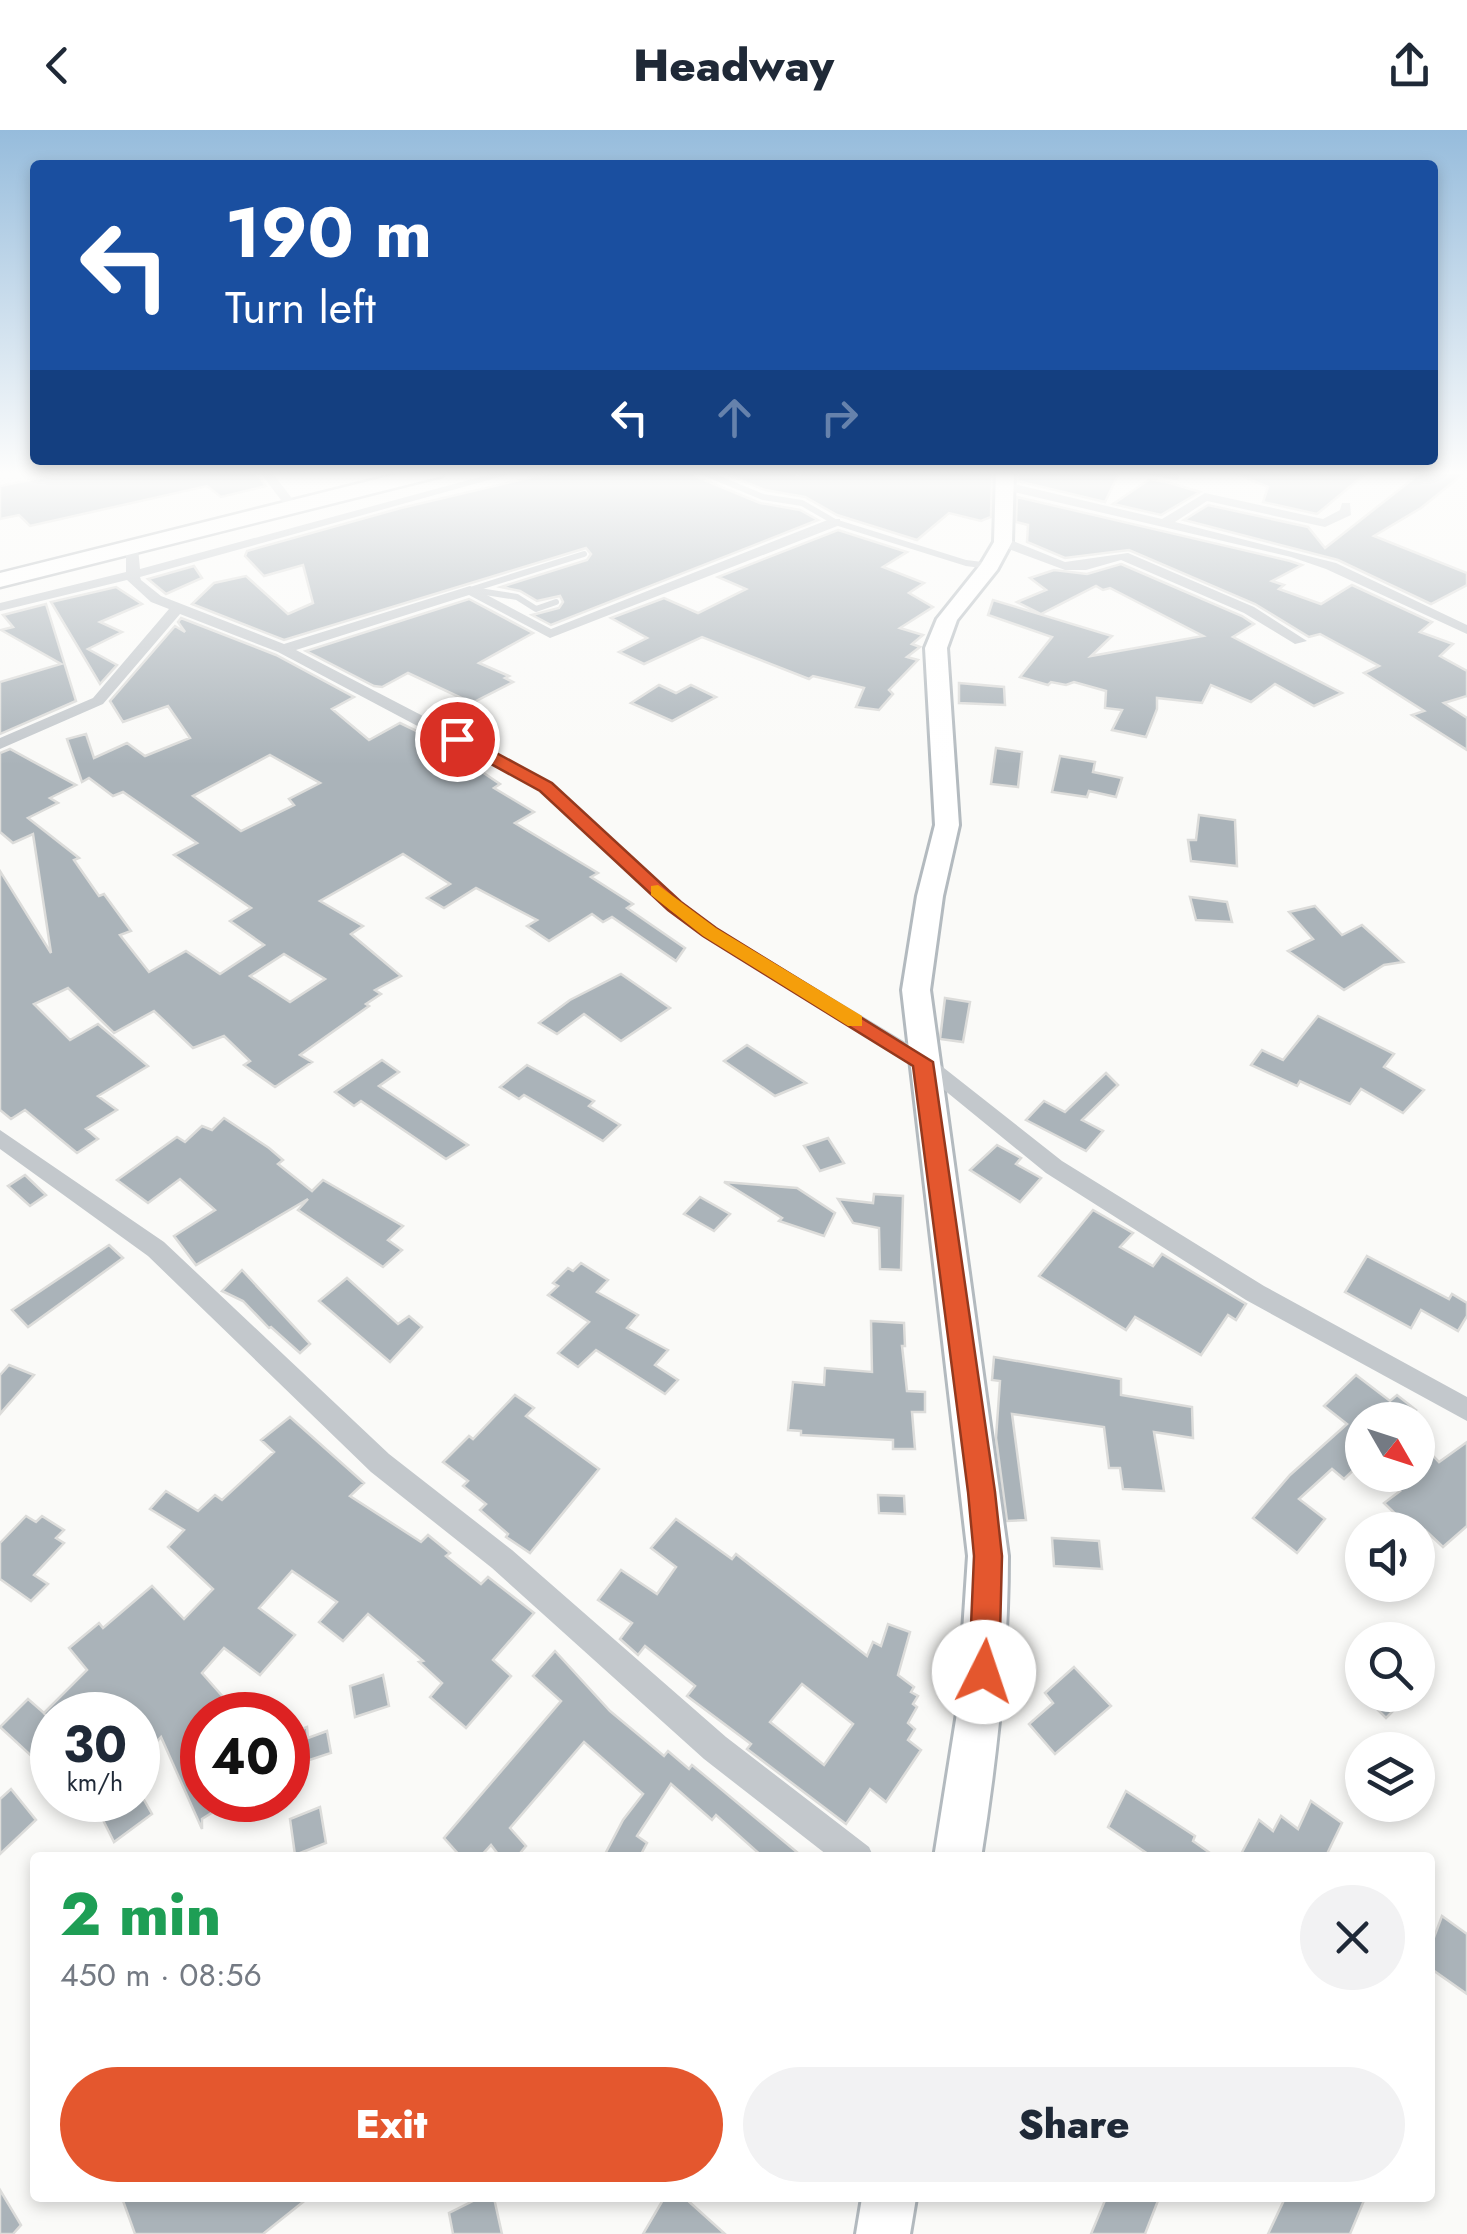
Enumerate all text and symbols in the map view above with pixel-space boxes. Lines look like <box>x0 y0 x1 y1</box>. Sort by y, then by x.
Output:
text: Headway <box>633 33 834 98</box>
icon: back <box>30 38 85 93</box>
icon: share <box>1382 38 1437 93</box>
text: 190 m <box>225 182 432 283</box>
icon: left <box>60 200 190 330</box>
text: Turn left <box>225 275 376 340</box>
icon: left <box>602 390 657 445</box>
icon: ahead <box>707 390 762 445</box>
icon: right <box>812 390 867 445</box>
pin <box>415 697 500 782</box>
icon: arrive <box>430 712 485 767</box>
north arrow <box>1345 1402 1435 1492</box>
map controls <box>1345 1402 1435 1822</box>
button: sound <box>1345 1512 1435 1602</box>
position arrow <box>932 1620 1036 1724</box>
button: search <box>1345 1622 1435 1712</box>
speed limit sign: 40 <box>180 1692 310 1822</box>
text: 30 <box>63 1708 127 1781</box>
button: layers <box>1345 1732 1435 1822</box>
text: km/h <box>67 1764 123 1800</box>
text: 2 min <box>60 1871 221 1958</box>
button: close <box>1300 1885 1405 1990</box>
text: 450 m · 08:56 <box>60 1952 262 1998</box>
button: Exit <box>60 2067 723 2182</box>
button: Share <box>743 2067 1405 2182</box>

